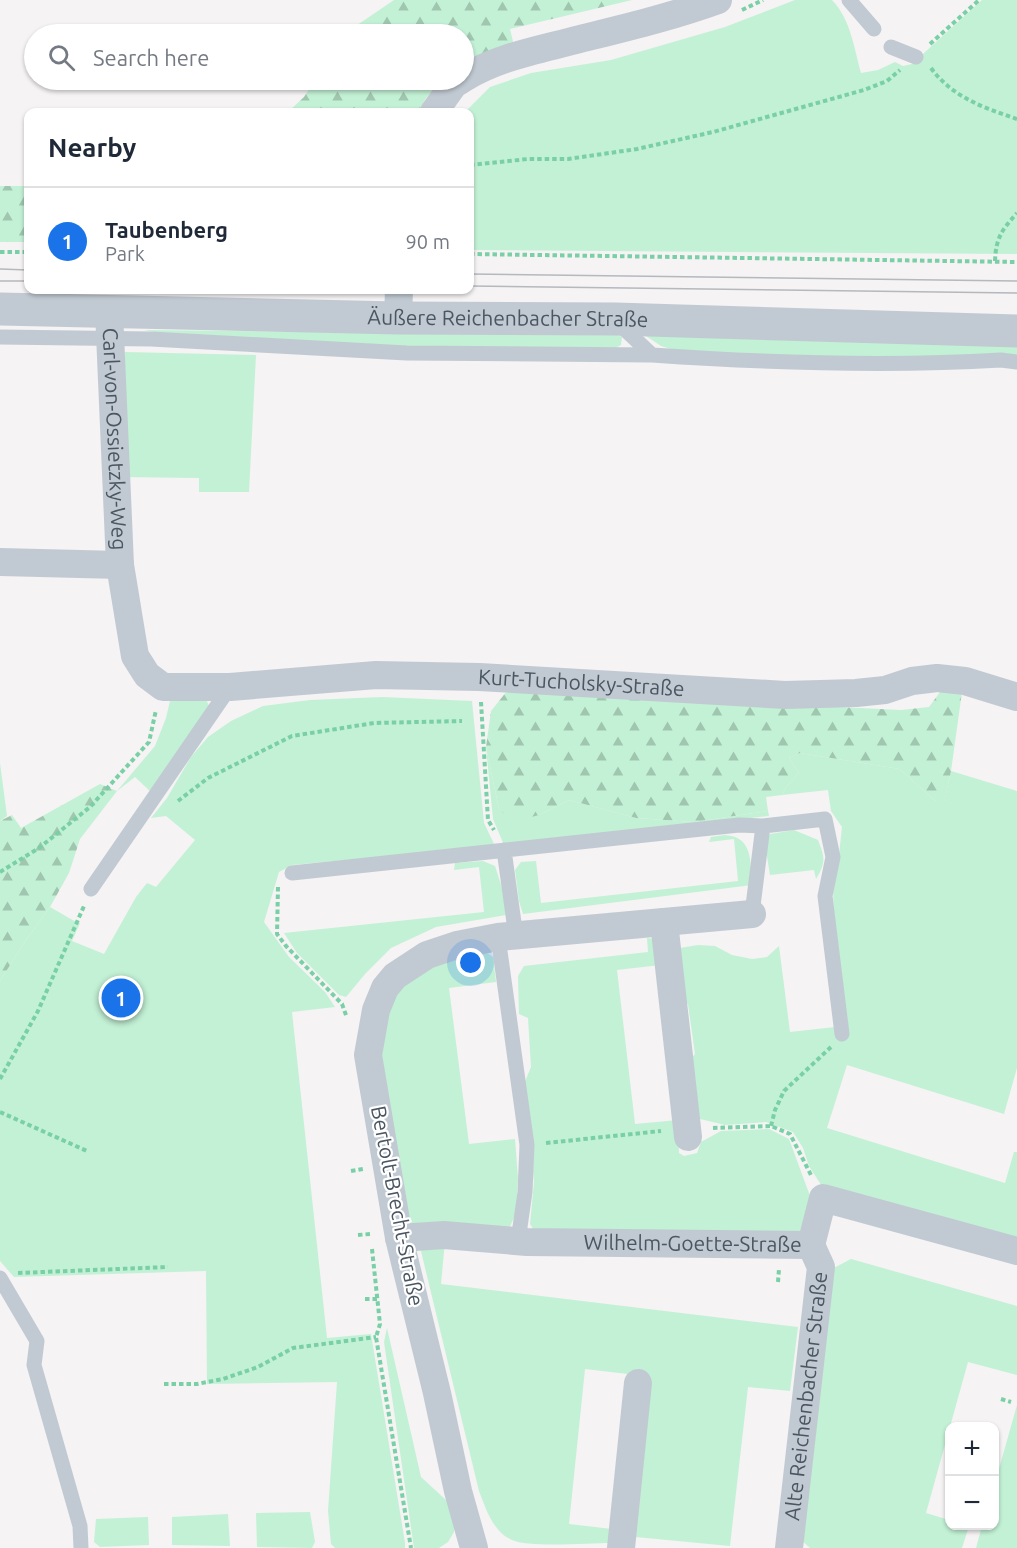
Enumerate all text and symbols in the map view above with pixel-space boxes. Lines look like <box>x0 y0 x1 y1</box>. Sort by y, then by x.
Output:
search box <box>24 24 474 90</box>
icon: search <box>45 41 78 74</box>
text: Search here <box>93 45 209 70</box>
text: Nearby <box>48 133 136 162</box>
text: Taubenberg <box>105 217 228 242</box>
text: 1 <box>62 230 73 253</box>
text: 90 m <box>406 230 450 253</box>
text: Park <box>105 242 145 265</box>
street label: Äußere Reichenbacher Straße <box>367 304 649 331</box>
street label: Carl-von-Ossietzky-Weg <box>99 327 132 551</box>
street label: Kurt-Tucholsky-Straße <box>478 664 685 700</box>
your location <box>456 948 485 977</box>
pin: 1 <box>102 976 140 1020</box>
street label: Bertolt-Brecht-Straße <box>367 1104 429 1308</box>
street label: Wilhelm-Goette-Straße <box>583 1230 802 1256</box>
street label: Alte Reichenbacher Straße <box>779 1270 831 1522</box>
map controls <box>945 1422 999 1530</box>
button: + <box>945 1422 999 1476</box>
button: − <box>945 1476 999 1530</box>

